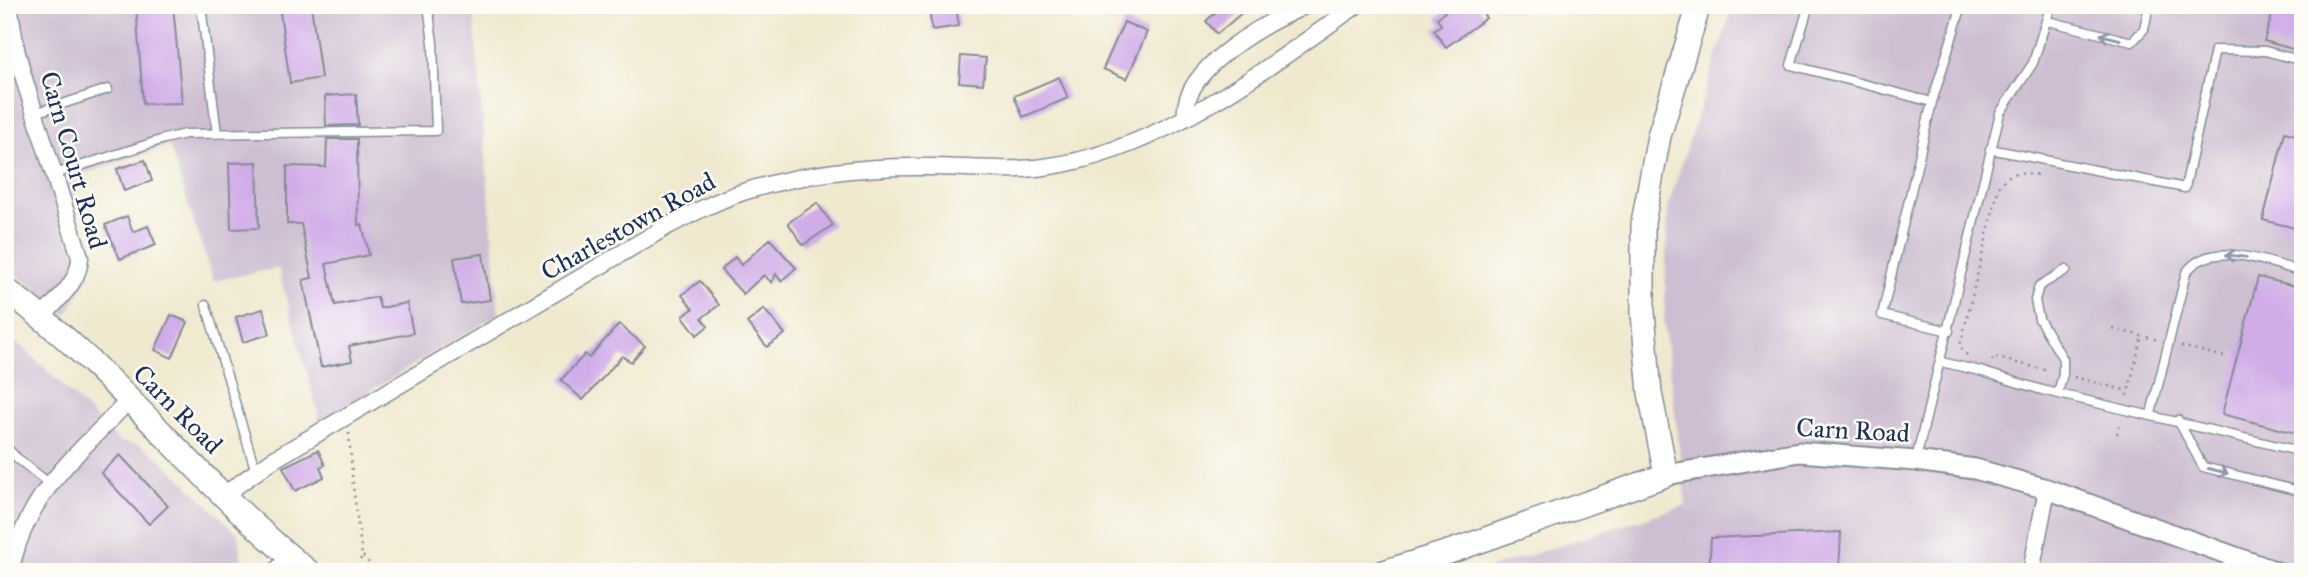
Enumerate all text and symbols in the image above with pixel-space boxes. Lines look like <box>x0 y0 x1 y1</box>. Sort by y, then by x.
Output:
one-way arrow <box>2099 30 2122 43</box>
street label: Carn Court Road <box>33 68 115 252</box>
street label: Charlestown Road <box>535 165 721 287</box>
one-way arrow <box>2225 250 2248 263</box>
street label: Carn Road <box>127 358 229 460</box>
street label: Carn Road <box>1795 411 1911 449</box>
one-way arrow <box>2206 465 2229 478</box>

